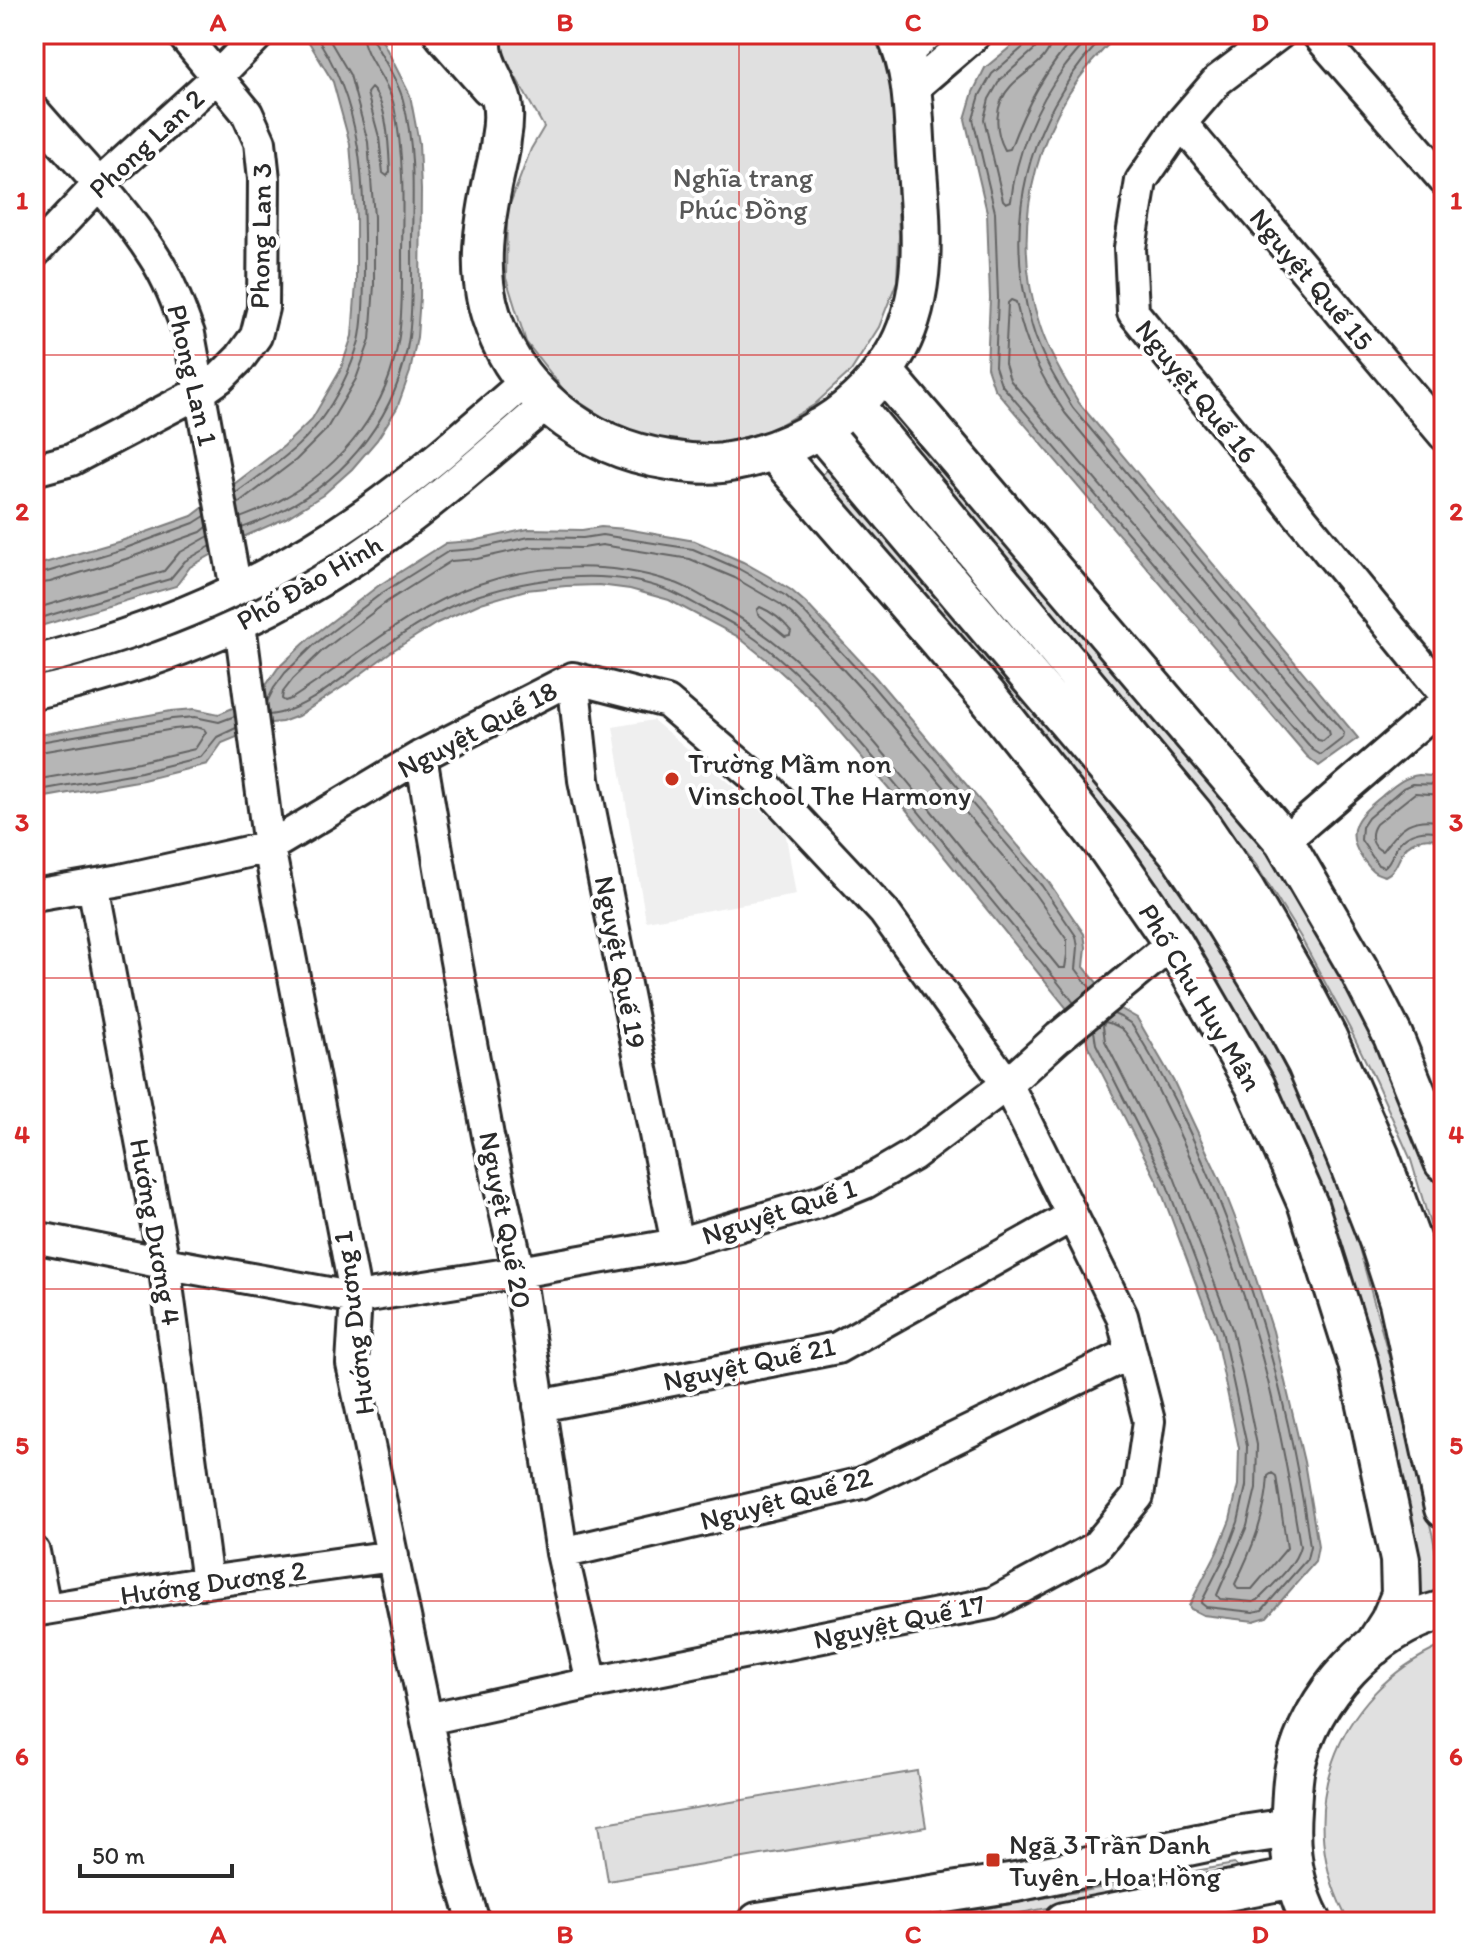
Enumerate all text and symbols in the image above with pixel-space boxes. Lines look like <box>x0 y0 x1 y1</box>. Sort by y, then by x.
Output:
text: A <box>209 6 227 38</box>
text: B <box>557 6 574 38</box>
text: C <box>905 6 922 38</box>
text: D <box>1251 6 1269 38</box>
street label: Phong Lan 2 <box>81 81 211 205</box>
park label: Nghĩa trang Phúc Đồng <box>673 160 814 226</box>
street label: Phong Lan 3 <box>242 163 278 309</box>
text: 1 <box>16 184 28 216</box>
text: 1 <box>1450 184 1462 216</box>
street label: Nguyệt Quế 15 <box>1243 201 1381 357</box>
street label: Phong Lan 1 <box>160 301 226 449</box>
street label: Nguyệt Quế 16 <box>1129 312 1265 470</box>
text: 2 <box>15 495 29 527</box>
text: 2 <box>1449 495 1463 527</box>
street label: Phố Đào Hinh <box>230 527 388 637</box>
street label: Nguyệt Quế 18 <box>391 673 563 785</box>
place label: Trường Mầm non Vinschool The Harmony <box>688 746 971 812</box>
marker: Trường Mầm non Vinschool The Harmony <box>663 770 681 788</box>
text: 3 <box>15 806 29 838</box>
text: 3 <box>1449 806 1463 838</box>
street label: Nguyệt Quế 19 <box>588 873 654 1051</box>
street label: Phố Chu Huy Mân <box>1132 897 1270 1097</box>
text: 4 <box>14 1118 30 1150</box>
text: 4 <box>1448 1118 1464 1150</box>
street label: Nguyệt Quế 20 <box>472 1129 540 1311</box>
street label: Hướng Dương 4 <box>123 1136 189 1328</box>
street label: Nguyệt Quế 1 <box>697 1170 861 1252</box>
street label: Hướng Dương 1 <box>325 1229 381 1417</box>
street label: Nguyệt Quế 21 <box>660 1328 838 1398</box>
text: 5 <box>15 1429 29 1461</box>
text: 5 <box>1449 1429 1463 1461</box>
street label: Nguyệt Quế 22 <box>696 1459 876 1537</box>
street label: Hướng Dương 2 <box>118 1552 308 1612</box>
street label: Nguyệt Quế 17 <box>810 1586 988 1656</box>
text: 6 <box>15 1740 29 1772</box>
text: 6 <box>1449 1740 1463 1772</box>
place label: Ngã 3 Trần Danh Tuyên - Hoa Hồng <box>1009 1827 1222 1893</box>
scale bar <box>80 1828 232 1878</box>
text: 50 m <box>92 1841 145 1870</box>
marker: Ngã 3 Trần Danh Tuyên - Hoa Hồng <box>984 1851 1002 1869</box>
text: A <box>209 1918 227 1950</box>
text: B <box>557 1918 574 1950</box>
text: C <box>905 1918 922 1950</box>
text: D <box>1251 1918 1269 1950</box>

